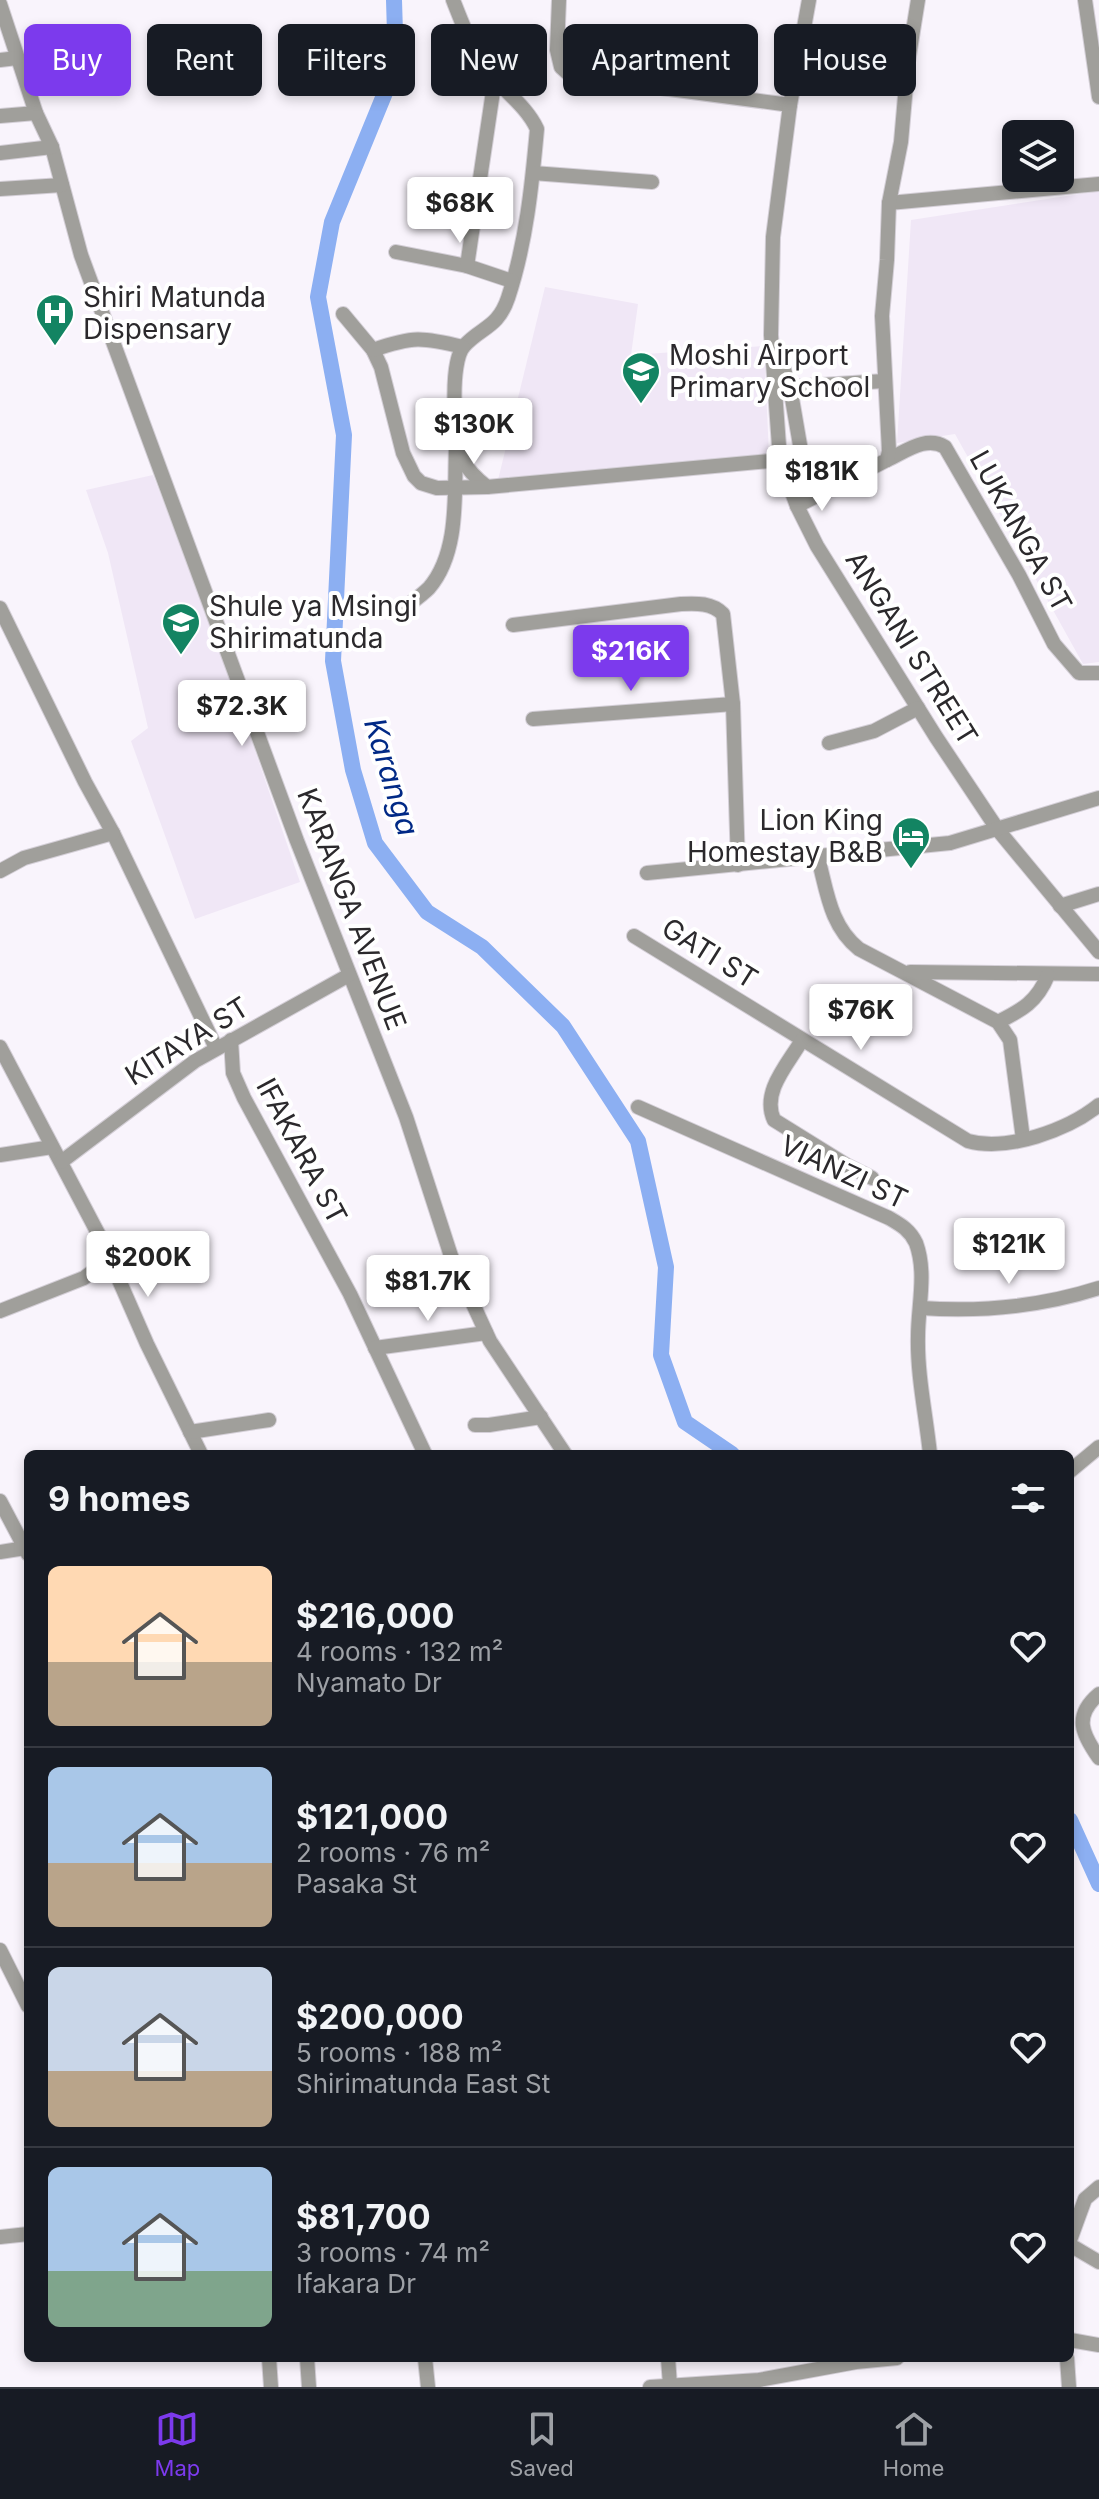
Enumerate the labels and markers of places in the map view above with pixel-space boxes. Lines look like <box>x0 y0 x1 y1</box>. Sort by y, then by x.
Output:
pin: $68K <box>413 177 507 245</box>
place label: Shiri Matunda Dispensary <box>83 280 266 346</box>
hospital icon: Shiri Matunda Dispensary <box>34 292 76 347</box>
place label: Moshi Airport Primary School <box>669 338 870 404</box>
school or university icon: Moshi Airport Primary School <box>620 350 662 405</box>
pin: $130K <box>418 398 530 466</box>
pin: $181K <box>766 445 878 513</box>
place label: Shule ya Msingi Shirimatunda <box>209 589 418 655</box>
school or university icon: Shule ya Msingi Shirimatunda <box>160 601 202 656</box>
pin: $216K <box>575 625 687 693</box>
pin: $72.3K <box>177 680 307 748</box>
place label: Lion King Homestay B&B <box>687 803 883 869</box>
hotel icon: Lion King Homestay B&B <box>890 815 932 870</box>
pin: $76K <box>814 984 908 1052</box>
pin: $121K <box>953 1218 1065 1286</box>
pin: $200K <box>92 1231 204 1299</box>
pin: $81.7K <box>363 1255 493 1323</box>

